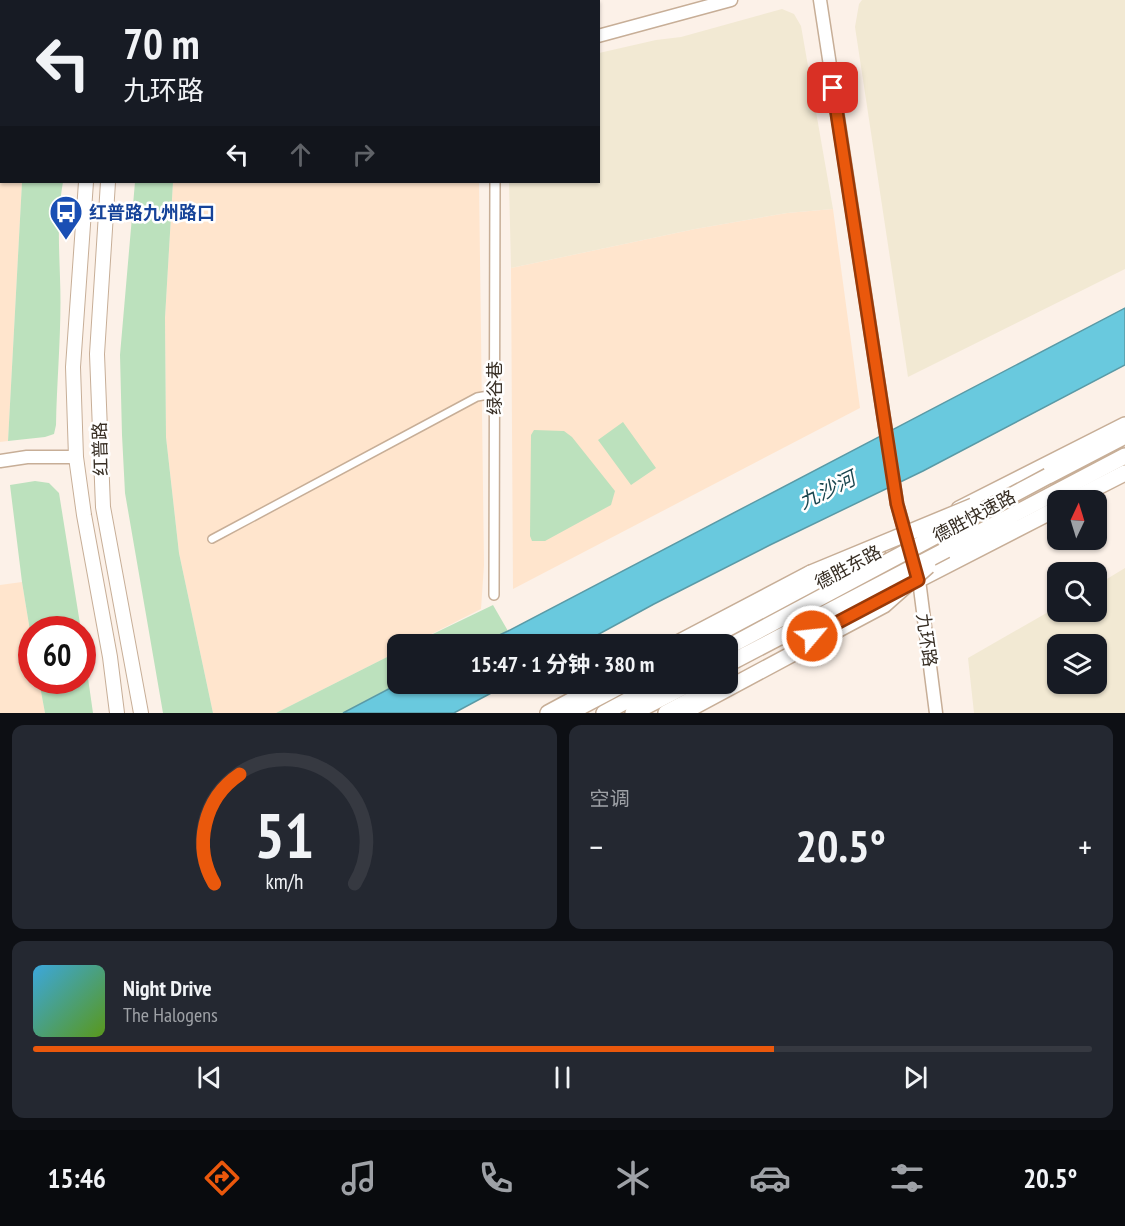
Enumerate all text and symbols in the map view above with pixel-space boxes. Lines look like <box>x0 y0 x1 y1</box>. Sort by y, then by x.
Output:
text: 70 m <box>123 16 200 71</box>
icon: left <box>24 24 102 102</box>
pin <box>807 62 858 113</box>
icon: arrive <box>816 71 849 104</box>
text: 九环路 <box>123 73 204 107</box>
icon: left <box>221 138 254 171</box>
icon: ahead <box>284 138 317 171</box>
icon: right <box>347 138 380 171</box>
bus stop icon: 红普路九州路口 <box>48 194 84 241</box>
place label: 红普路九州路口 <box>89 201 215 224</box>
street label: 绿谷巷 <box>483 361 506 415</box>
street label: 红普路 <box>88 422 112 476</box>
water label: 九沙河 <box>794 463 863 515</box>
street label: 德胜快速路 <box>929 485 1019 547</box>
north arrow <box>1047 490 1107 550</box>
map controls <box>1047 490 1107 694</box>
street label: 德胜东路 <box>811 540 885 594</box>
button: search <box>1047 562 1107 622</box>
position arrow <box>780 604 844 668</box>
street label: 九环路 <box>912 612 942 668</box>
speed limit sign: 60 <box>18 616 96 694</box>
button: layers <box>1047 634 1107 694</box>
text: 15:47 · 1 分钟 · 380 m <box>471 650 654 678</box>
text: 空调 <box>590 786 630 812</box>
text: 51 <box>254 794 314 875</box>
text: 20.5° <box>796 816 886 874</box>
text: − <box>590 825 603 868</box>
text: + <box>1078 825 1092 868</box>
text: km/h <box>265 867 303 895</box>
text: Night Drive <box>123 974 212 1002</box>
text: The Halogens <box>123 1002 218 1028</box>
icon: previous <box>193 1061 226 1094</box>
icon: pause <box>546 1061 579 1094</box>
icon: next <box>899 1061 932 1094</box>
icon: directions <box>201 1157 243 1199</box>
icon: music <box>338 1157 380 1199</box>
icon: phone <box>475 1157 517 1199</box>
icon: climate <box>612 1157 654 1199</box>
icon: car <box>749 1157 791 1199</box>
icon: filters <box>886 1157 928 1199</box>
text: 15:46 <box>48 1161 106 1195</box>
text: 20.5° <box>1023 1161 1077 1195</box>

